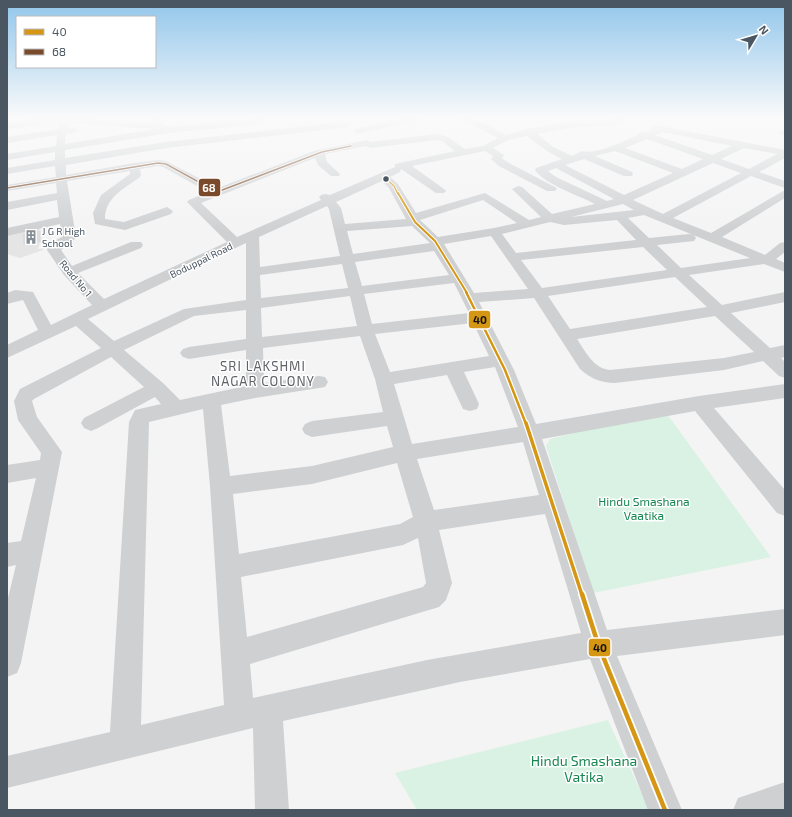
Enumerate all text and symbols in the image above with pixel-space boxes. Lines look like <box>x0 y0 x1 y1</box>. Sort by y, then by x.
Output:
legend <box>16 16 156 68</box>
north arrow <box>736 16 776 56</box>
text: N <box>757 22 772 37</box>
text: 40 <box>52 24 67 38</box>
text: 68 <box>52 44 66 58</box>
unlabelled marker <box>381 174 391 184</box>
line badge: 68 <box>198 178 221 197</box>
text: 68 <box>202 181 216 194</box>
place label: J G R High School <box>42 225 85 249</box>
building icon: J G R High School <box>23 229 39 245</box>
street label: Boduppal Road <box>168 240 234 280</box>
street label: Road No 1 <box>57 257 95 299</box>
line badge: 40 <box>468 310 491 329</box>
text: 40 <box>473 313 487 326</box>
district label: SRI LAKSHMI NAGAR COLONY <box>211 358 315 389</box>
park label: Hindu Smashana Vaatika <box>598 494 690 522</box>
line badge: 40 <box>588 638 611 657</box>
text: 40 <box>593 641 607 654</box>
park label: Hindu Smashana Vatika <box>531 752 637 785</box>

